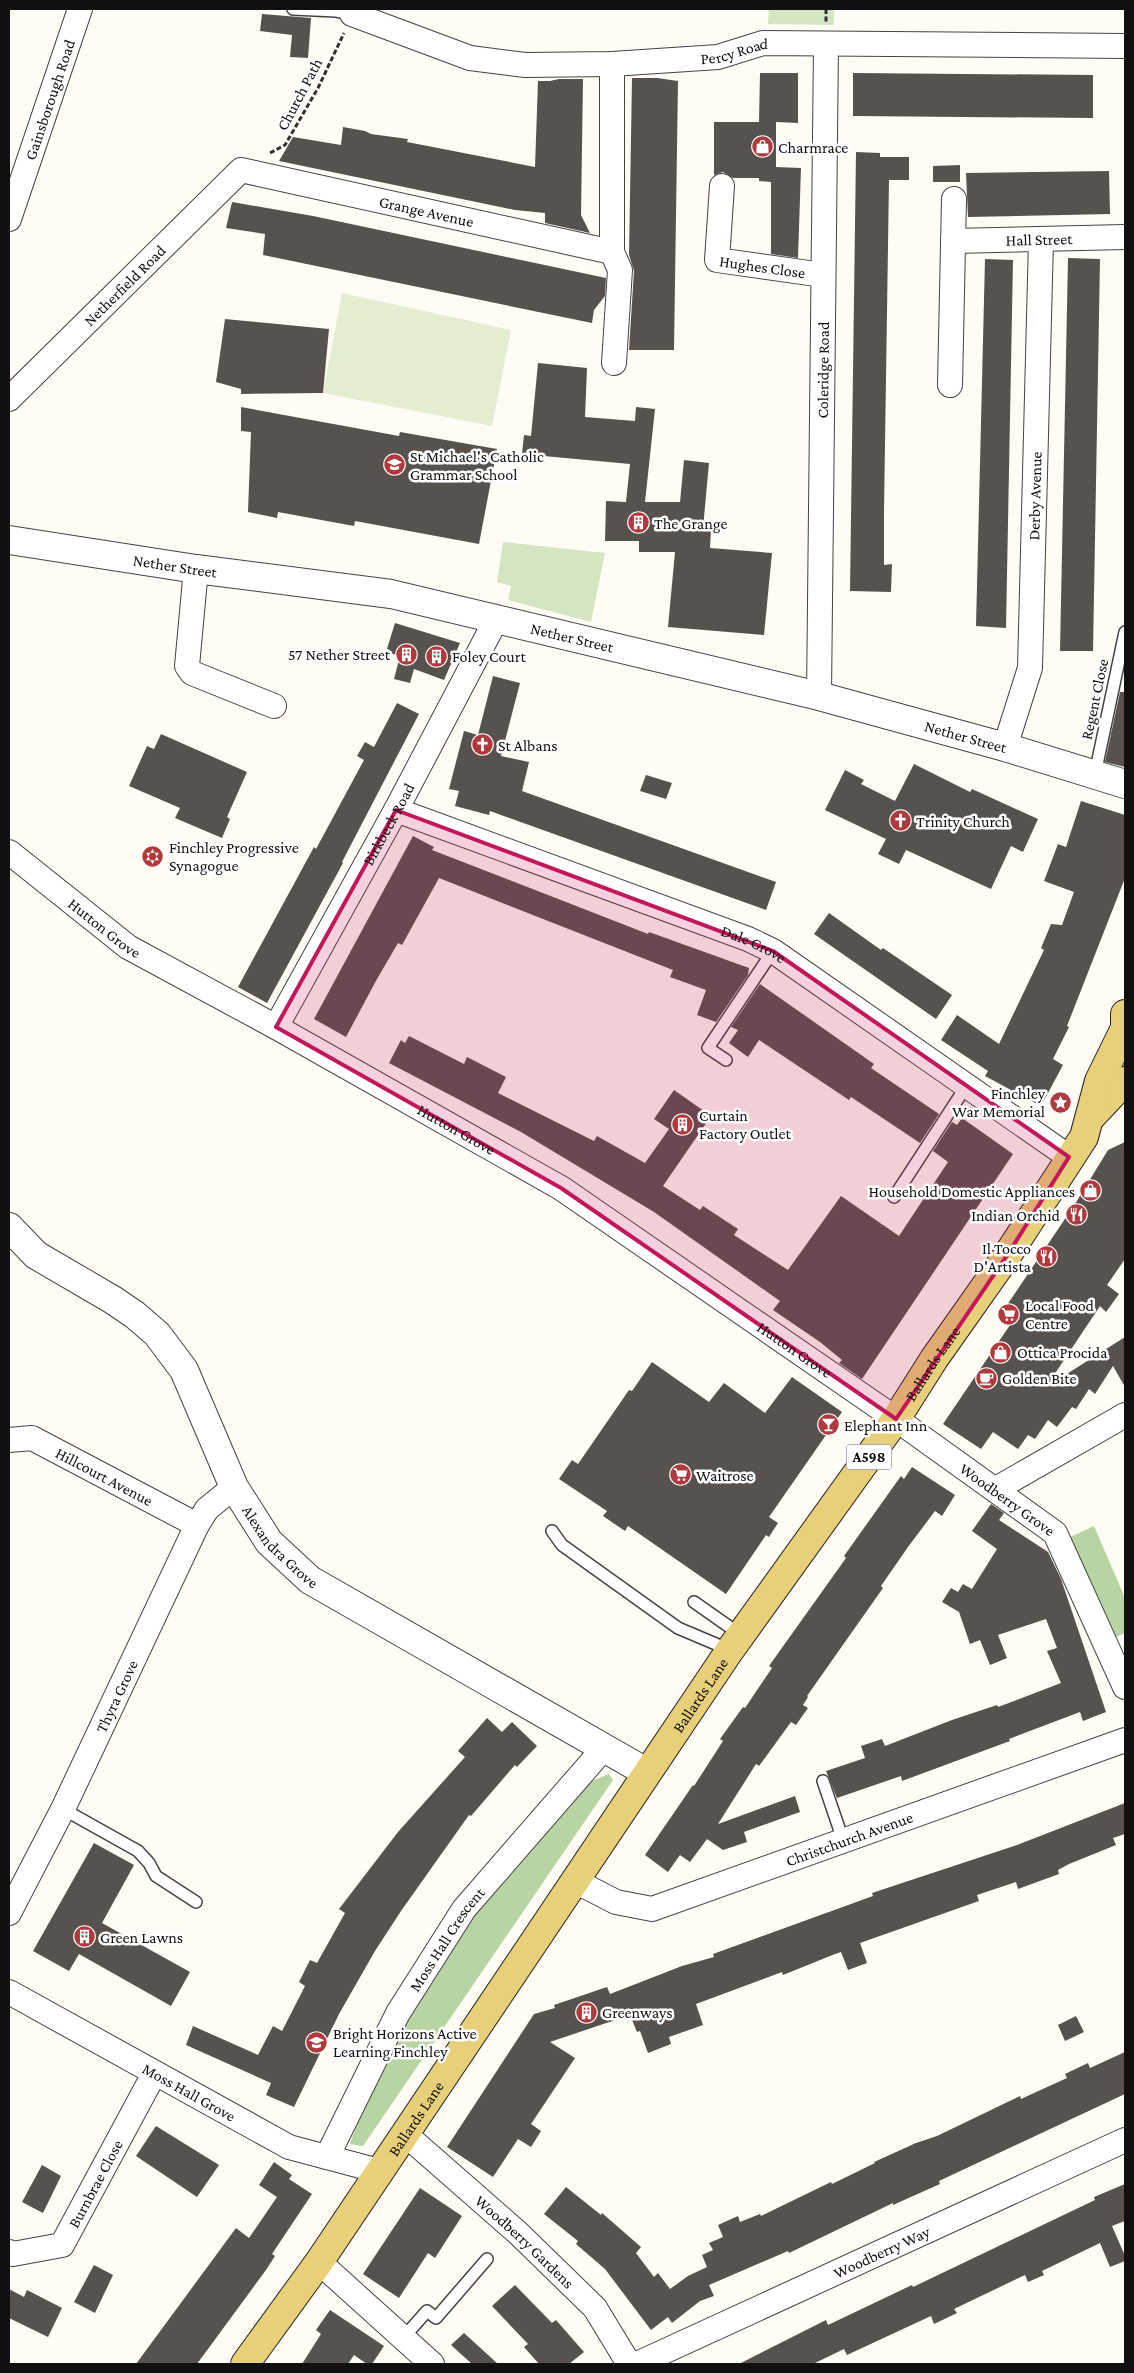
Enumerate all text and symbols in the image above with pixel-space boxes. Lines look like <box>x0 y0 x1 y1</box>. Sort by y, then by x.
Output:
street label: Percy Road <box>700 35 769 67</box>
street label: Gainsborough Road <box>22 37 78 162</box>
street label: Church Path <box>273 55 326 133</box>
shop icon: Charmrace <box>750 135 774 159</box>
place label: Charmrace <box>778 139 848 156</box>
street label: Grange Avenue <box>378 193 475 230</box>
street label: Hall Street <box>1005 230 1073 249</box>
street label: Netherfield Road <box>80 241 169 329</box>
street label: Hughes Close <box>718 252 806 281</box>
street label: Coleridge Road <box>814 321 833 419</box>
place label: St Michael's Catholic Grammar School <box>410 448 544 483</box>
street label: Derby Avenue <box>1025 451 1045 541</box>
school or university icon: St Michael's Catholic Grammar School <box>382 453 406 477</box>
building icon: The Grange <box>626 511 650 535</box>
place label: The Grange <box>654 515 728 533</box>
street label: Nether Street <box>132 551 219 581</box>
street label: Nether Street <box>529 620 616 656</box>
building icon: 57 Nether Street <box>394 642 418 666</box>
building icon: Foley Court <box>424 644 448 668</box>
place label: 57 Nether Street <box>288 646 391 663</box>
place label: Foley Court <box>452 648 527 666</box>
street label: Regent Close <box>1078 657 1112 741</box>
street label: Nether Street <box>923 717 1009 756</box>
church icon: St Albans <box>470 733 494 757</box>
place label: St Albans <box>498 737 558 754</box>
street label: Birkbeck Road <box>359 780 418 868</box>
church icon: Trinity Church <box>888 809 912 833</box>
place label: Trinity Church <box>916 813 1010 831</box>
place label: Finchley Progressive Synagogue <box>169 839 299 875</box>
synagogue icon: Finchley Progressive Synagogue <box>141 844 165 868</box>
street label: Hutton Grove <box>65 895 143 961</box>
street label: Dale Grove <box>719 922 789 967</box>
place label: Finchley War Memorial <box>952 1085 1046 1120</box>
place icon: Finchley War Memorial <box>1049 1090 1073 1114</box>
street label: Hutton Grove <box>415 1101 498 1158</box>
place label: Curtain Factory Outlet <box>699 1107 792 1143</box>
building icon: Curtain Factory Outlet <box>671 1112 695 1136</box>
shop icon: Household Domestic Appliances <box>1079 1179 1103 1203</box>
place label: Household Domestic Appliances <box>869 1183 1075 1201</box>
restaurant icon: Indian Orchid <box>1064 1203 1088 1227</box>
place label: Indian Orchid <box>971 1207 1061 1224</box>
place label: Il Tocco D'Artista <box>974 1240 1032 1275</box>
restaurant icon: Il Tocco D'Artista <box>1035 1245 1059 1269</box>
place label: Local Food Centre <box>1025 1297 1095 1332</box>
supermarket icon: Local Food Centre <box>997 1302 1021 1326</box>
street label: Hutton Grove <box>754 1318 835 1381</box>
street label: Ballards Lane <box>902 1323 963 1404</box>
shop icon: Ottica Procida <box>989 1340 1013 1364</box>
place label: Ottica Procida <box>1017 1344 1108 1361</box>
cafe icon: Golden Bite <box>974 1366 998 1390</box>
place label: Golden Bite <box>1002 1370 1076 1387</box>
bar icon: Elephant Inn <box>816 1413 840 1437</box>
place label: Elephant Inn <box>844 1417 928 1435</box>
street label: Hillcourt Avenue <box>53 1444 156 1509</box>
road number: A598 <box>846 1444 892 1470</box>
street label: Woodberry Grove <box>956 1460 1058 1539</box>
supermarket icon: Waitrose <box>668 1463 692 1487</box>
place label: Waitrose <box>696 1467 753 1484</box>
street label: Alexandra Grove <box>239 1502 321 1592</box>
street label: Ballards Lane <box>669 1655 731 1736</box>
street label: Thyra Grove <box>92 1657 141 1735</box>
street label: Christchurch Avenue <box>783 1809 915 1870</box>
street label: Moss Hall Crescent <box>406 1884 488 1995</box>
building icon: Green Lawns <box>72 1925 96 1949</box>
place label: Green Lawns <box>100 1929 183 1946</box>
building icon: Greenways <box>574 2000 598 2024</box>
place label: Greenways <box>602 2004 673 2022</box>
place label: Bright Horizons Active Learning Finchley <box>333 2025 477 2061</box>
school or university icon: Bright Horizons Active Learning Finchley <box>305 2030 329 2054</box>
street label: Moss Hall Grove <box>139 2060 238 2125</box>
street label: Ballards Lane <box>385 2078 447 2159</box>
street label: Burnbrae Close <box>65 2137 126 2231</box>
street label: Woodberry Gardens <box>472 2192 577 2292</box>
street label: Woodberry Way <box>831 2223 933 2282</box>

